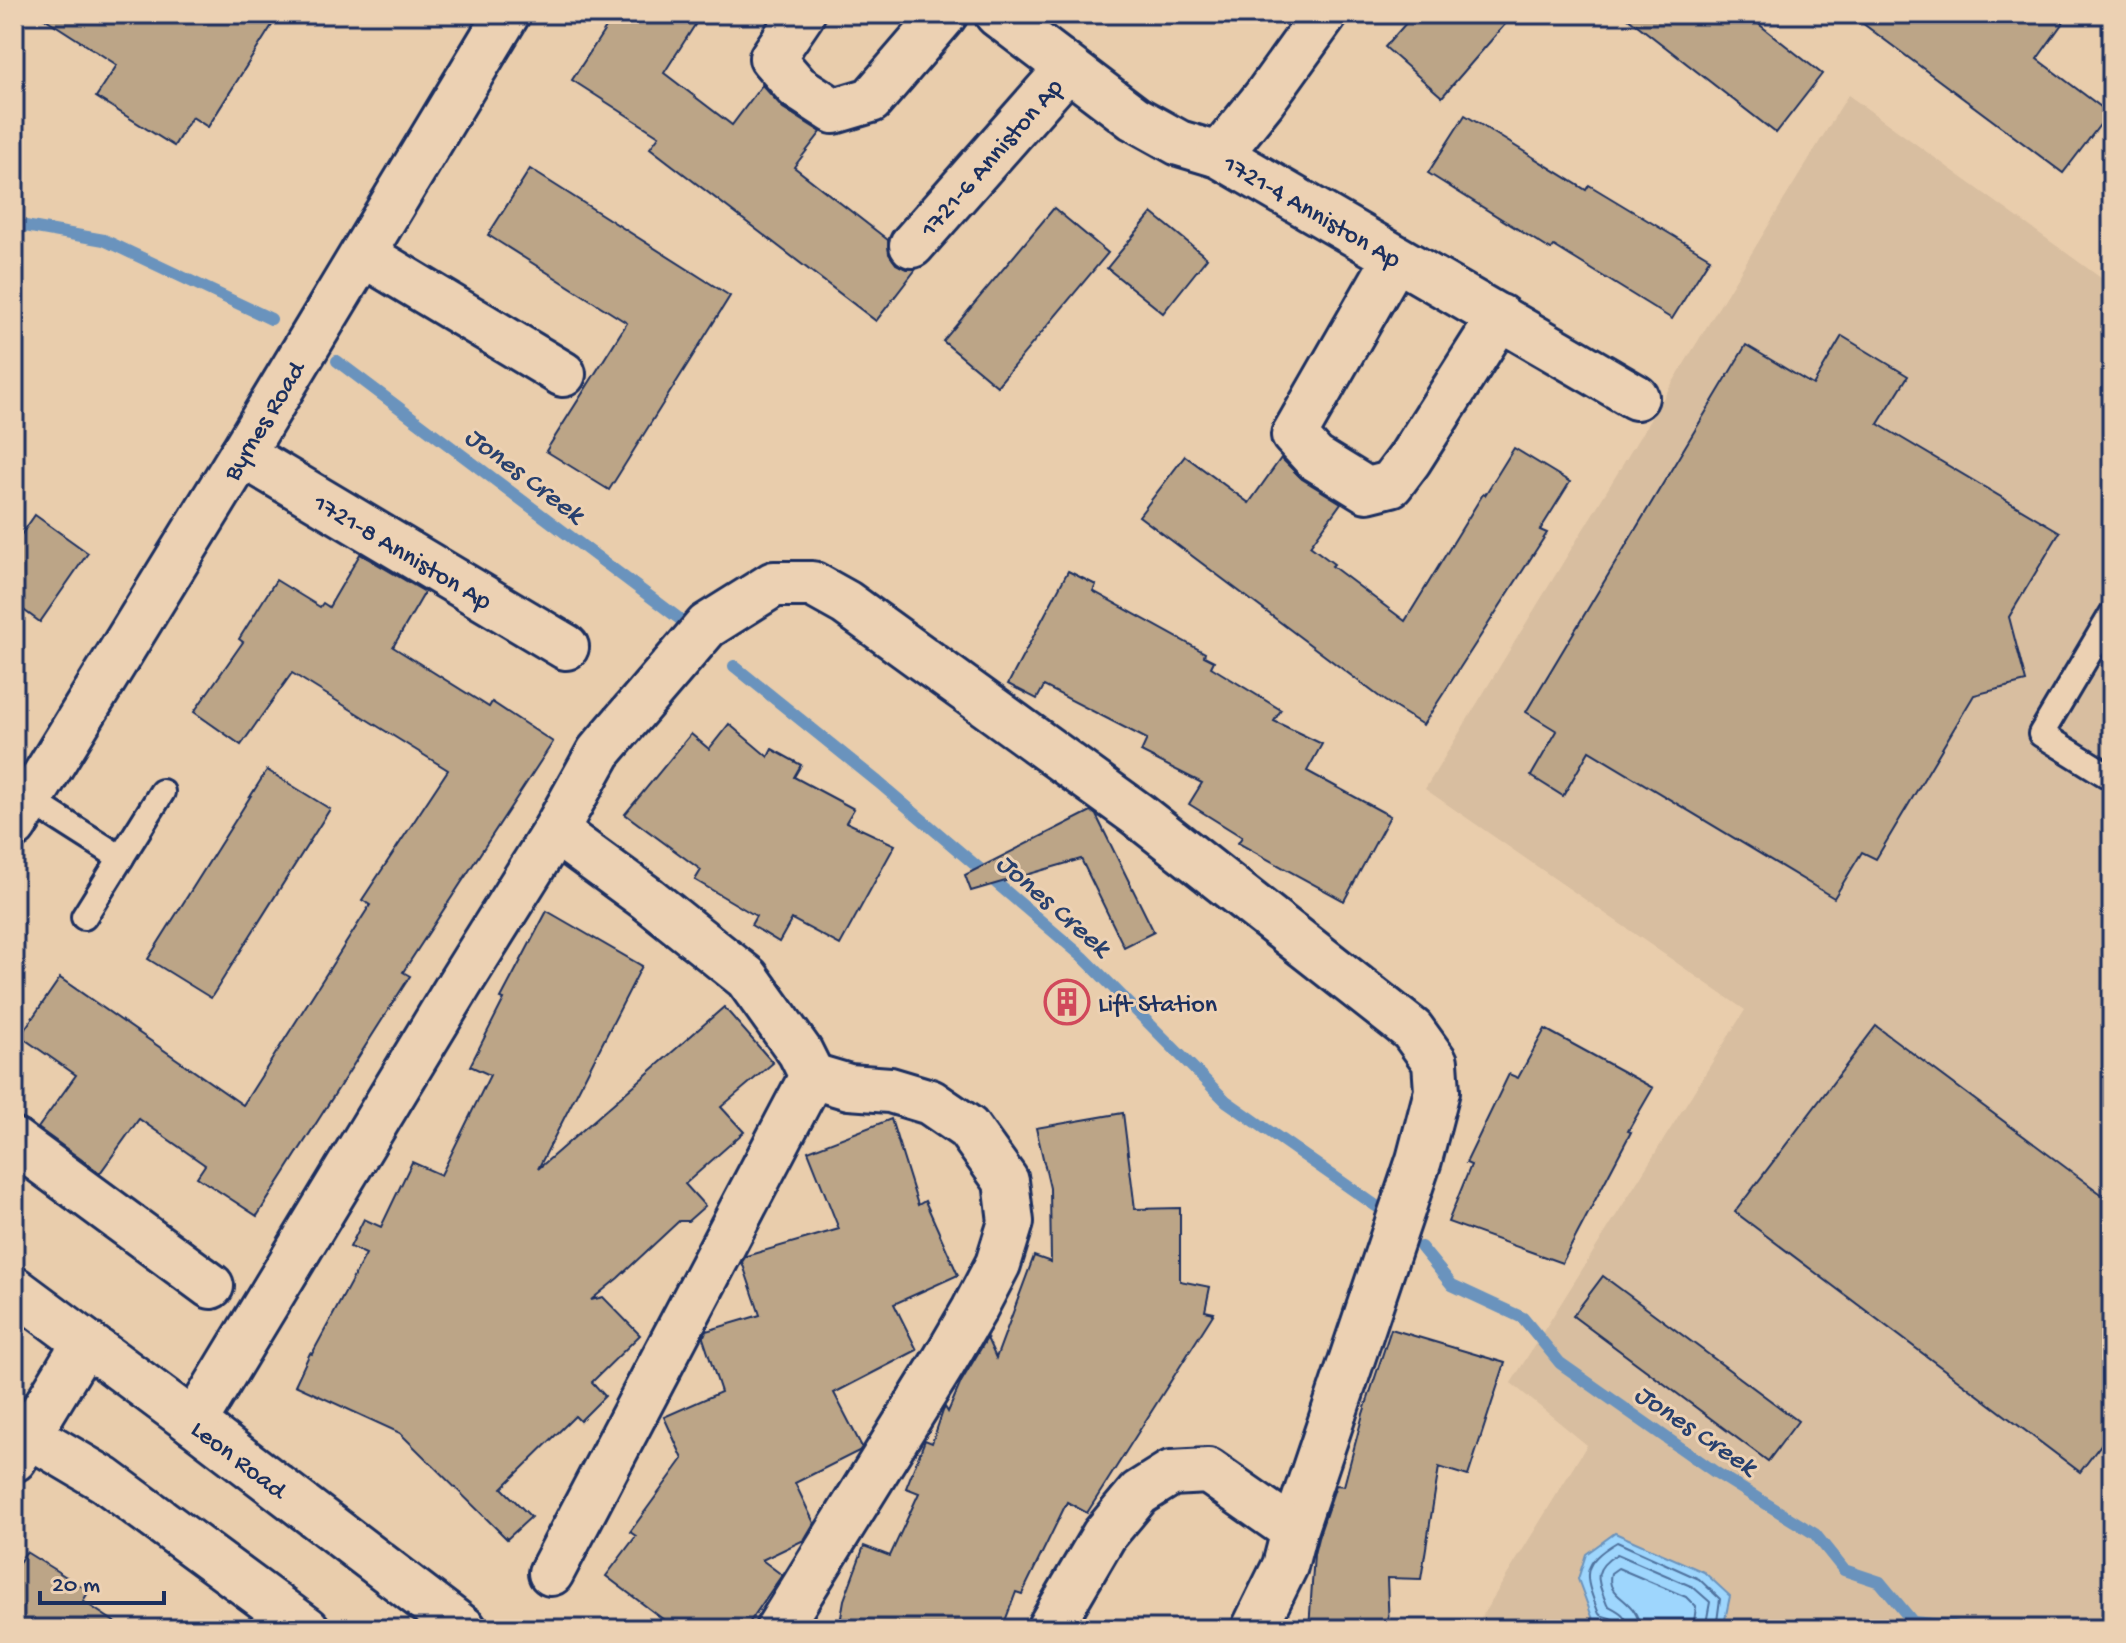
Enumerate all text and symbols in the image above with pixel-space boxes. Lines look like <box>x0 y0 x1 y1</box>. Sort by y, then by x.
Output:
street label: 1721-6 Anniston Ap <box>915 74 1072 246</box>
street label: 1721-4 Anniston Ap <box>1216 149 1405 277</box>
street label: Byrnes Road <box>218 356 315 488</box>
water label: Jones Creek <box>457 421 591 534</box>
street label: 1721-8 Anniston Ap <box>306 489 496 619</box>
water label: Jones Creek <box>988 848 1118 967</box>
building icon: Lift Station <box>1043 978 1091 1026</box>
place label: Lift Station <box>1098 991 1218 1022</box>
water label: Jones Creek <box>1627 1379 1764 1486</box>
street label: Leon Road <box>183 1415 292 1509</box>
scale bar <box>40 1555 164 1605</box>
text: 20 m <box>52 1572 100 1601</box>

